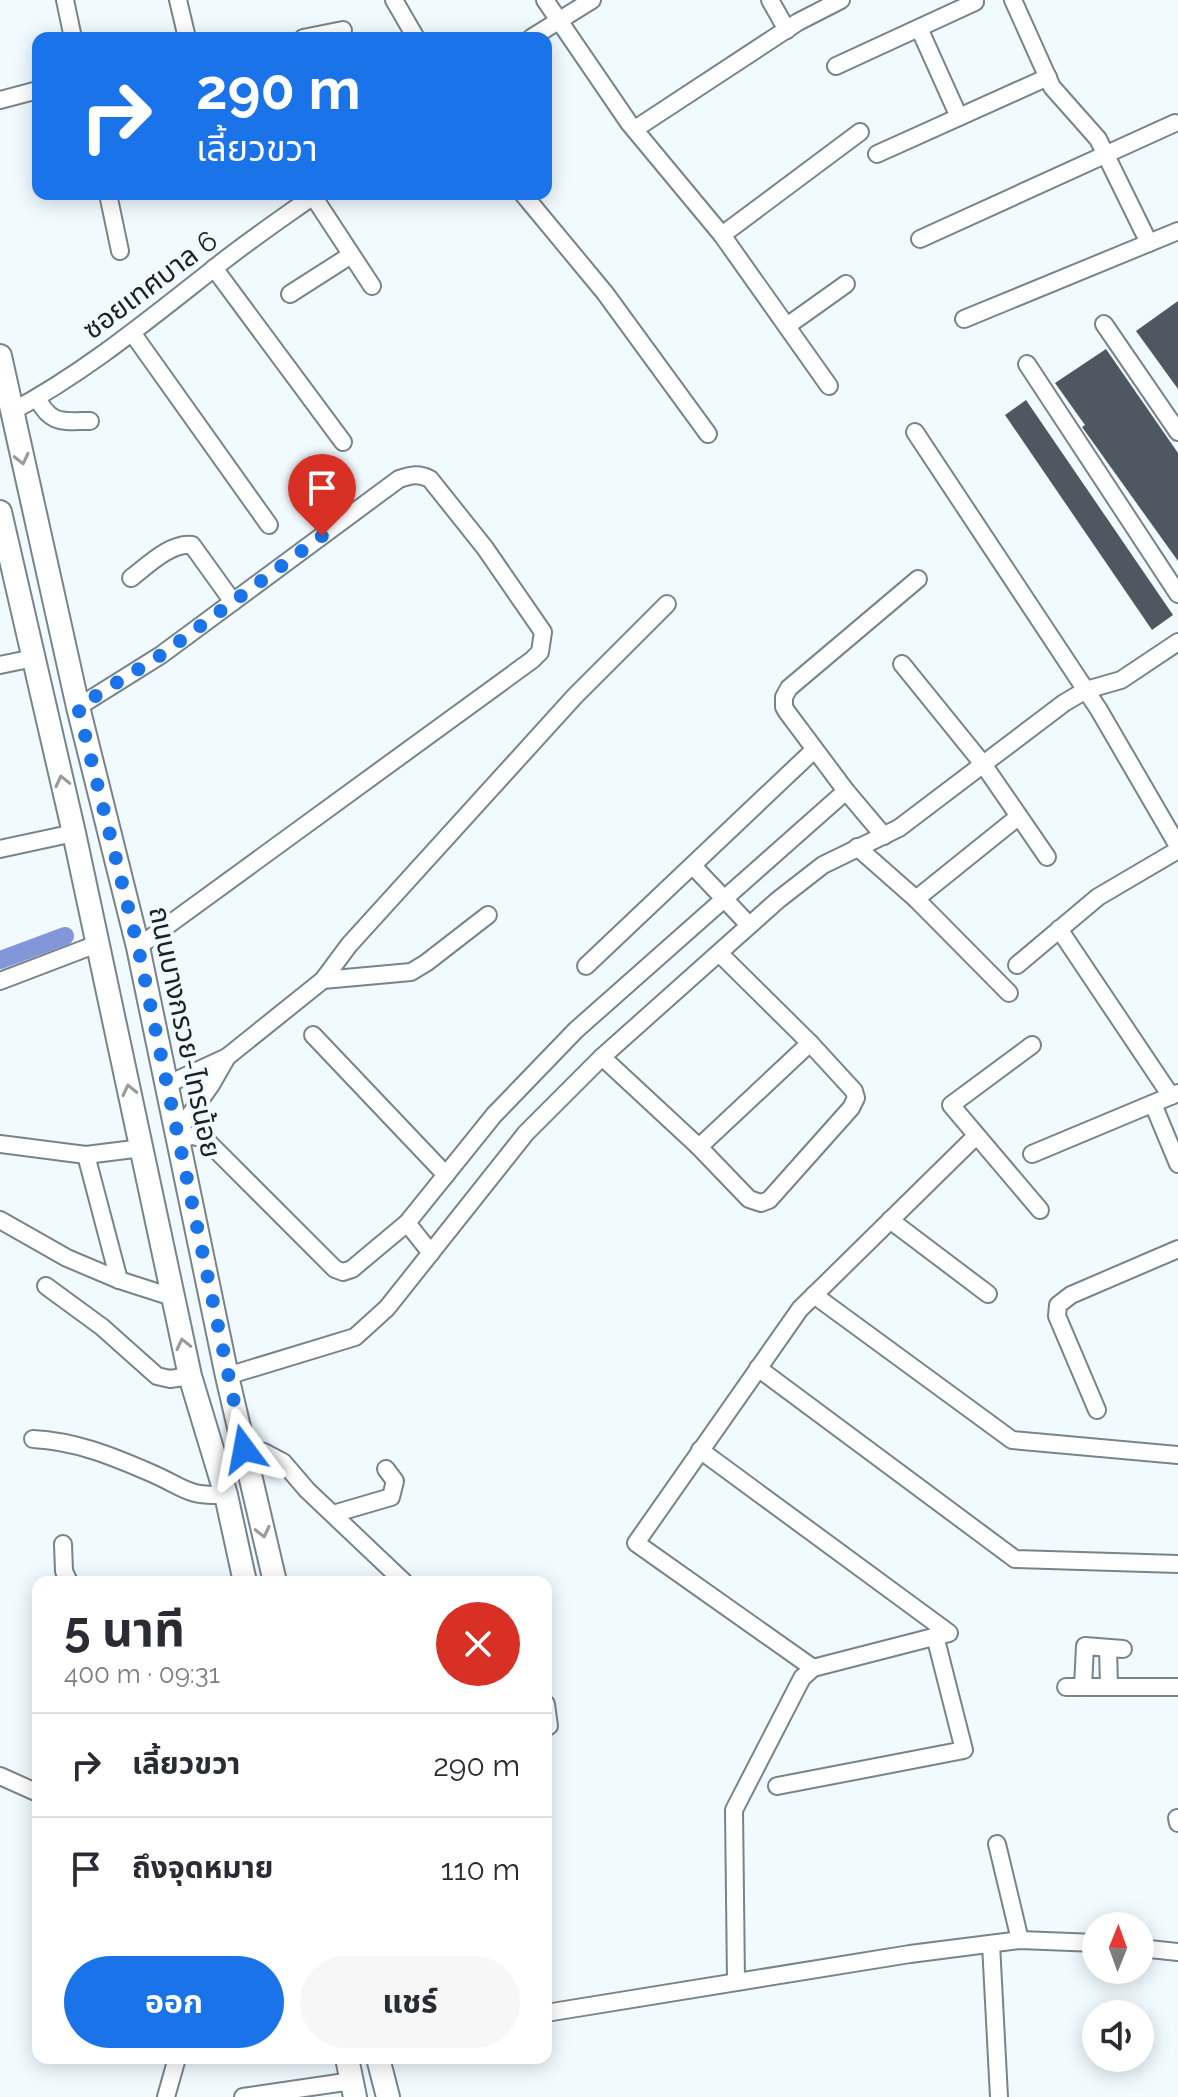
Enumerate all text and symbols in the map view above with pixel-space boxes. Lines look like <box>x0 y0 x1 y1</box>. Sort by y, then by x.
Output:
text: 290 m <box>196 56 361 122</box>
icon: right <box>64 64 168 168</box>
text: เลี้ยวขวา <box>196 127 318 169</box>
street label: ซอยเทศบาล 6 <box>76 224 224 346</box>
one-way arrow <box>13 452 30 466</box>
pin <box>288 454 356 536</box>
icon: arrive <box>300 466 344 510</box>
one-way arrow <box>54 775 71 788</box>
street label: ถนนบางกรวย-ไทรน้อย <box>142 903 228 1161</box>
one-way arrow <box>121 1083 138 1097</box>
one-way arrow <box>175 1338 192 1351</box>
position arrow <box>202 1407 286 1491</box>
one-way arrow <box>254 1525 271 1539</box>
text: 5 นาที <box>64 1601 185 1657</box>
button: close <box>436 1602 520 1686</box>
text: 400 m · 09:31 <box>64 1659 220 1689</box>
icon: right <box>64 1743 108 1787</box>
text: เลี้ยวขวา <box>132 1746 240 1781</box>
text: 290 m <box>433 1748 520 1783</box>
icon: arrive <box>64 1847 108 1891</box>
text: ถึงจุดหมาย <box>132 1850 273 1885</box>
text: 110 m <box>441 1852 520 1887</box>
north arrow <box>1082 1912 1154 1984</box>
map controls <box>1082 1912 1154 2072</box>
button: ออก <box>64 1956 284 2048</box>
button: แชร์ <box>300 1956 520 2048</box>
button: sound <box>1082 2000 1154 2072</box>

